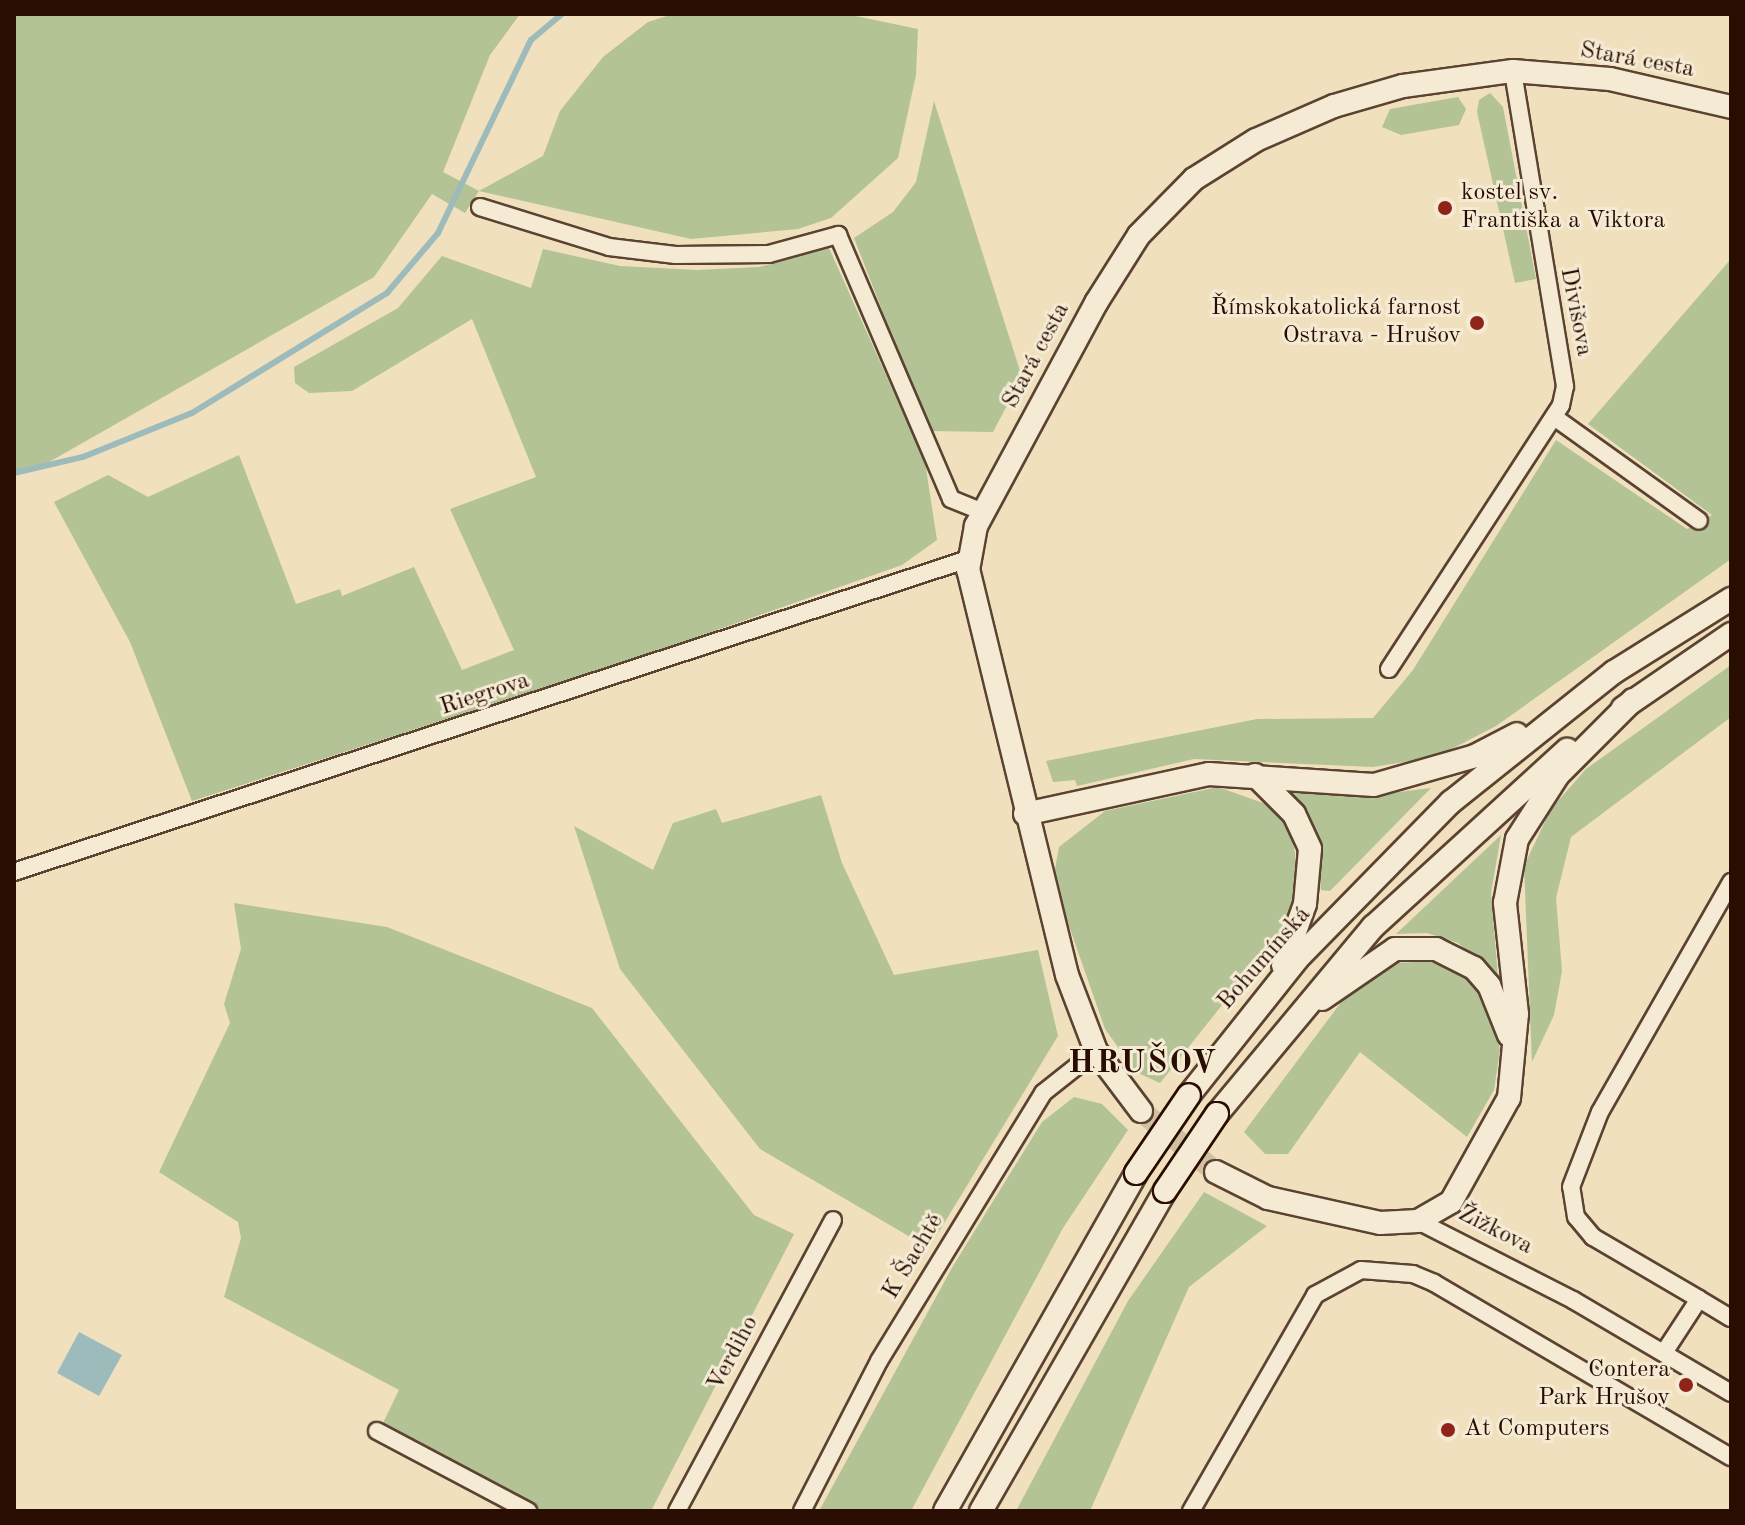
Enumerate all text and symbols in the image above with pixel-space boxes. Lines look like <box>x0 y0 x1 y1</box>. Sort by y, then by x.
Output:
street label: Stará cesta <box>1578 37 1696 85</box>
place label: kostel sv. Františka a Viktora <box>1461 180 1665 236</box>
marker: kostel sv. Františka a Viktora <box>1436 199 1454 217</box>
street label: Divišova <box>1552 265 1598 359</box>
place label: Římskokatolická farnost Ostrava - Hrušov <box>1211 295 1461 351</box>
street label: Stará cesta <box>997 298 1077 414</box>
marker: Římskokatolická farnost Ostrava - Hrušov <box>1468 314 1486 332</box>
street label: Riegrova <box>437 667 533 723</box>
street label: Bohumínská <box>1212 901 1318 1017</box>
district label: HRUŠOV <box>1068 1045 1218 1083</box>
street label: Žižkova <box>1453 1200 1537 1262</box>
street label: K Šachtě <box>877 1209 951 1305</box>
street label: Verdiho <box>702 1311 766 1397</box>
place label: Contera Park Hrušov <box>1538 1357 1670 1413</box>
marker: Contera Park Hrušov <box>1677 1376 1695 1394</box>
place label: At Computers <box>1464 1416 1609 1444</box>
marker: At Computers <box>1439 1421 1457 1439</box>

